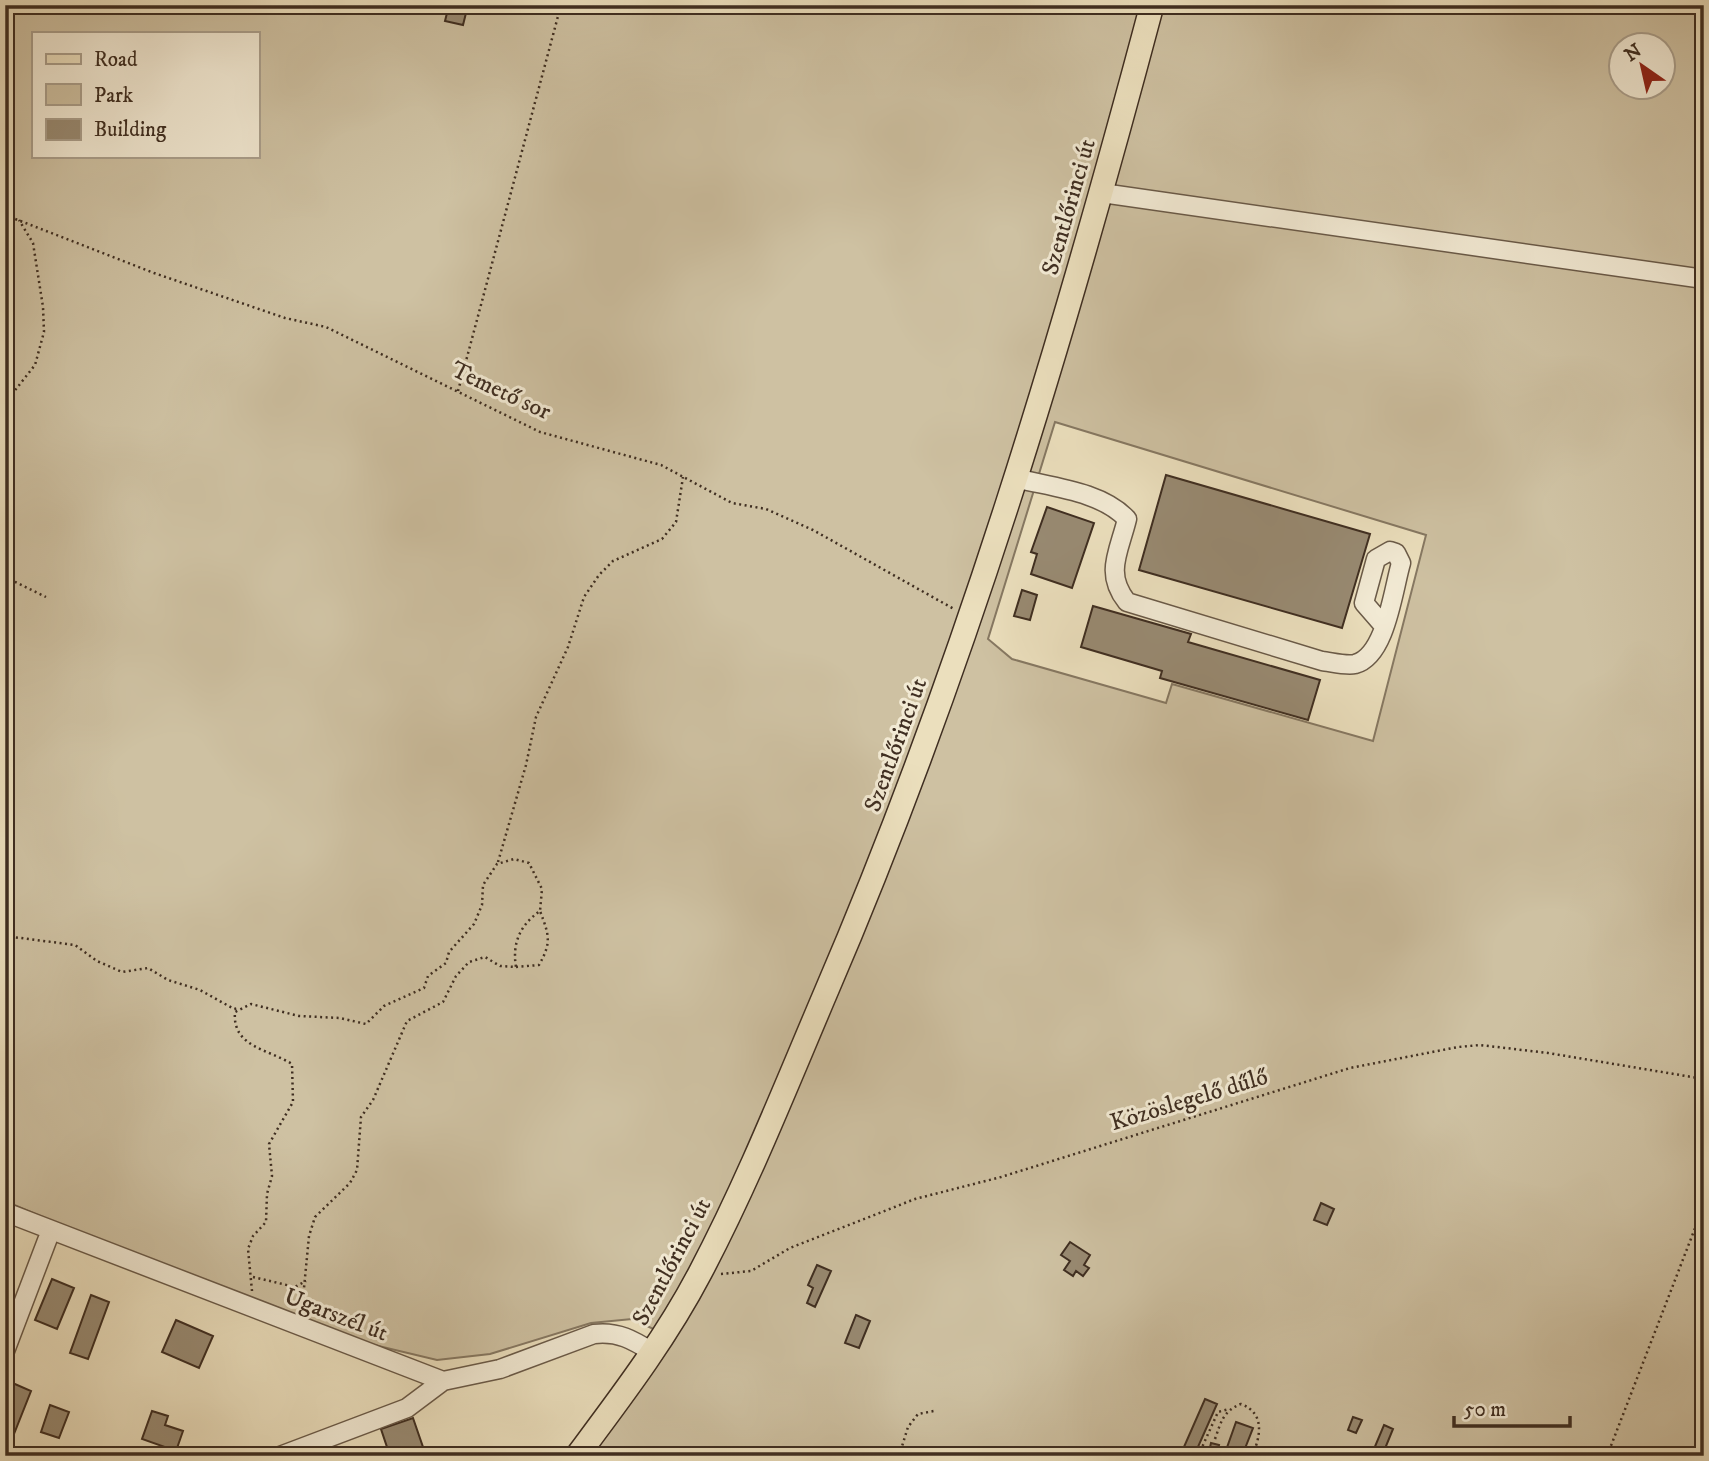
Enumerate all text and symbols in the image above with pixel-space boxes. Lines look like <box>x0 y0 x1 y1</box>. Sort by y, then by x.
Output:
legend <box>32 32 259 158</box>
north arrow <box>1608 32 1678 102</box>
text: N <box>1620 39 1647 67</box>
text: Road <box>94 47 138 73</box>
text: Park <box>94 83 134 109</box>
text: Building <box>94 117 167 143</box>
street label: Szentlőrinci út <box>1035 135 1103 278</box>
street label: Temető sor <box>446 355 556 427</box>
street label: Szentlőrinci út <box>858 674 934 816</box>
street label: Közöslegelő dűlő <box>1106 1062 1272 1138</box>
street label: Szentlőrinci út <box>626 1193 718 1331</box>
street label: Ugarszél út <box>280 1282 392 1349</box>
scale bar <box>1454 1384 1569 1428</box>
text: 50 m <box>1464 1397 1506 1423</box>

